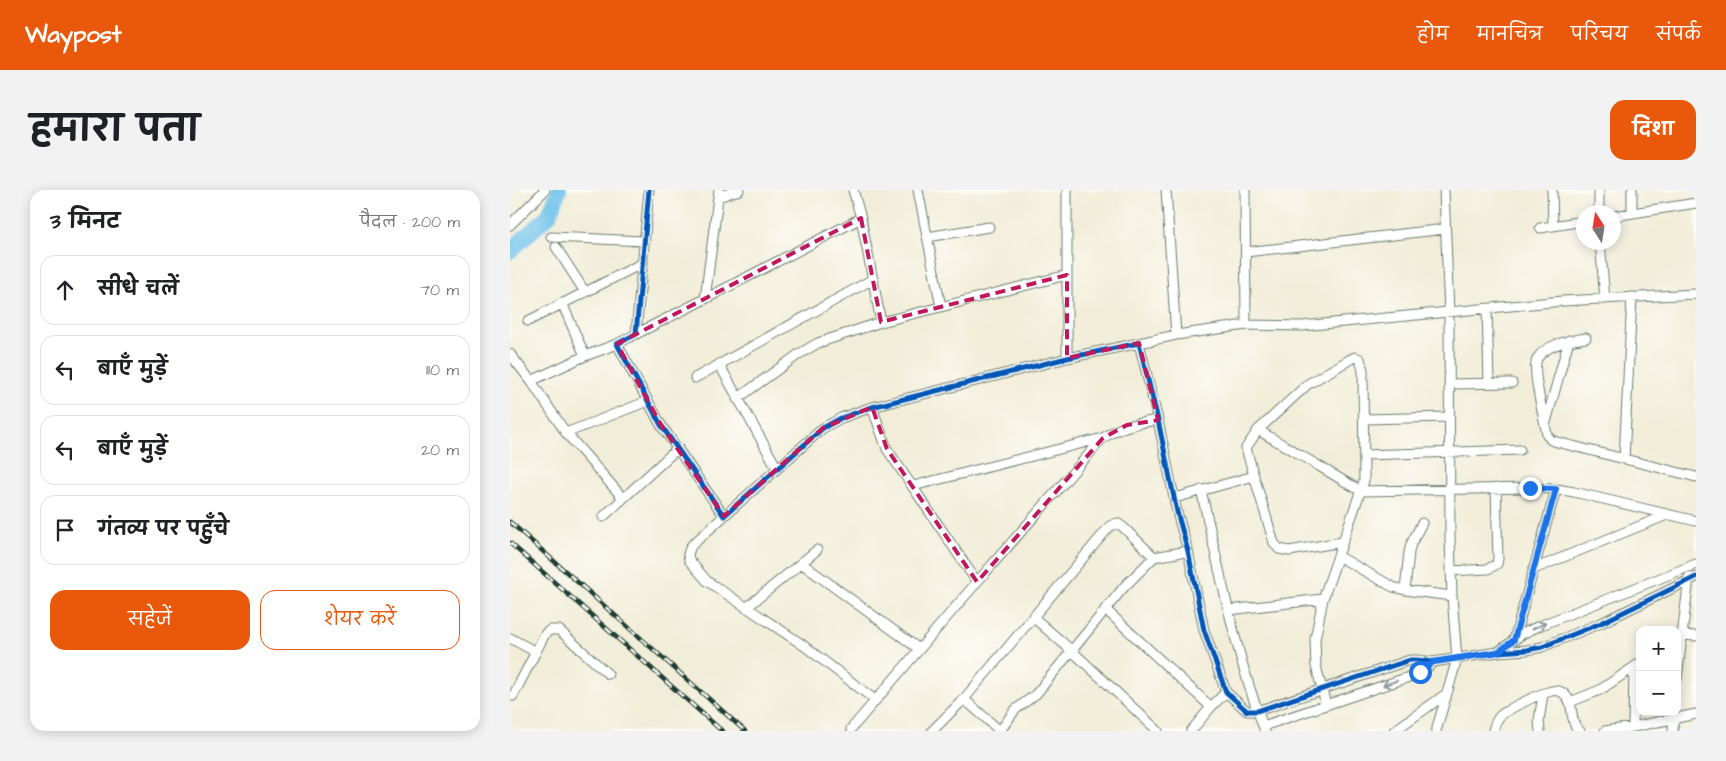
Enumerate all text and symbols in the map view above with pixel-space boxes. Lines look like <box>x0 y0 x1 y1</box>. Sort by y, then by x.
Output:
text: Waypost <box>25 18 122 52</box>
text: होम <box>1417 22 1449 47</box>
text: मानचित्र <box>1477 22 1543 47</box>
text: परिचय <box>1571 22 1628 47</box>
text: संपर्क <box>1656 22 1701 47</box>
button: दिशा <box>1610 100 1696 160</box>
text: हमारा पता <box>30 105 200 154</box>
north arrow <box>1576 205 1621 250</box>
text: 3 मिनट <box>50 207 120 236</box>
text: पैदल · 200 m <box>360 211 460 233</box>
icon: ahead <box>51 276 79 304</box>
text: सीधे चलें <box>98 276 179 303</box>
text: 70 m <box>420 279 459 301</box>
icon: left <box>51 356 79 384</box>
text: बाएँ मुड़ें <box>98 356 167 383</box>
text: 110 m <box>426 359 459 381</box>
icon: left <box>51 436 79 464</box>
text: बाएँ मुड़ें <box>98 436 167 463</box>
text: 20 m <box>421 439 459 461</box>
route end <box>1519 477 1542 500</box>
icon: arrive <box>51 516 79 544</box>
text: गंतव्य पर पहुँचे <box>98 516 229 543</box>
button: सहेजें <box>50 590 250 650</box>
button: शेयर करें <box>260 590 460 650</box>
one-way arrow <box>1531 621 1546 631</box>
map controls <box>1636 626 1681 716</box>
button: + <box>1636 626 1681 671</box>
route start <box>1409 661 1432 684</box>
button: − <box>1636 671 1681 716</box>
one-way arrow <box>1382 679 1398 689</box>

